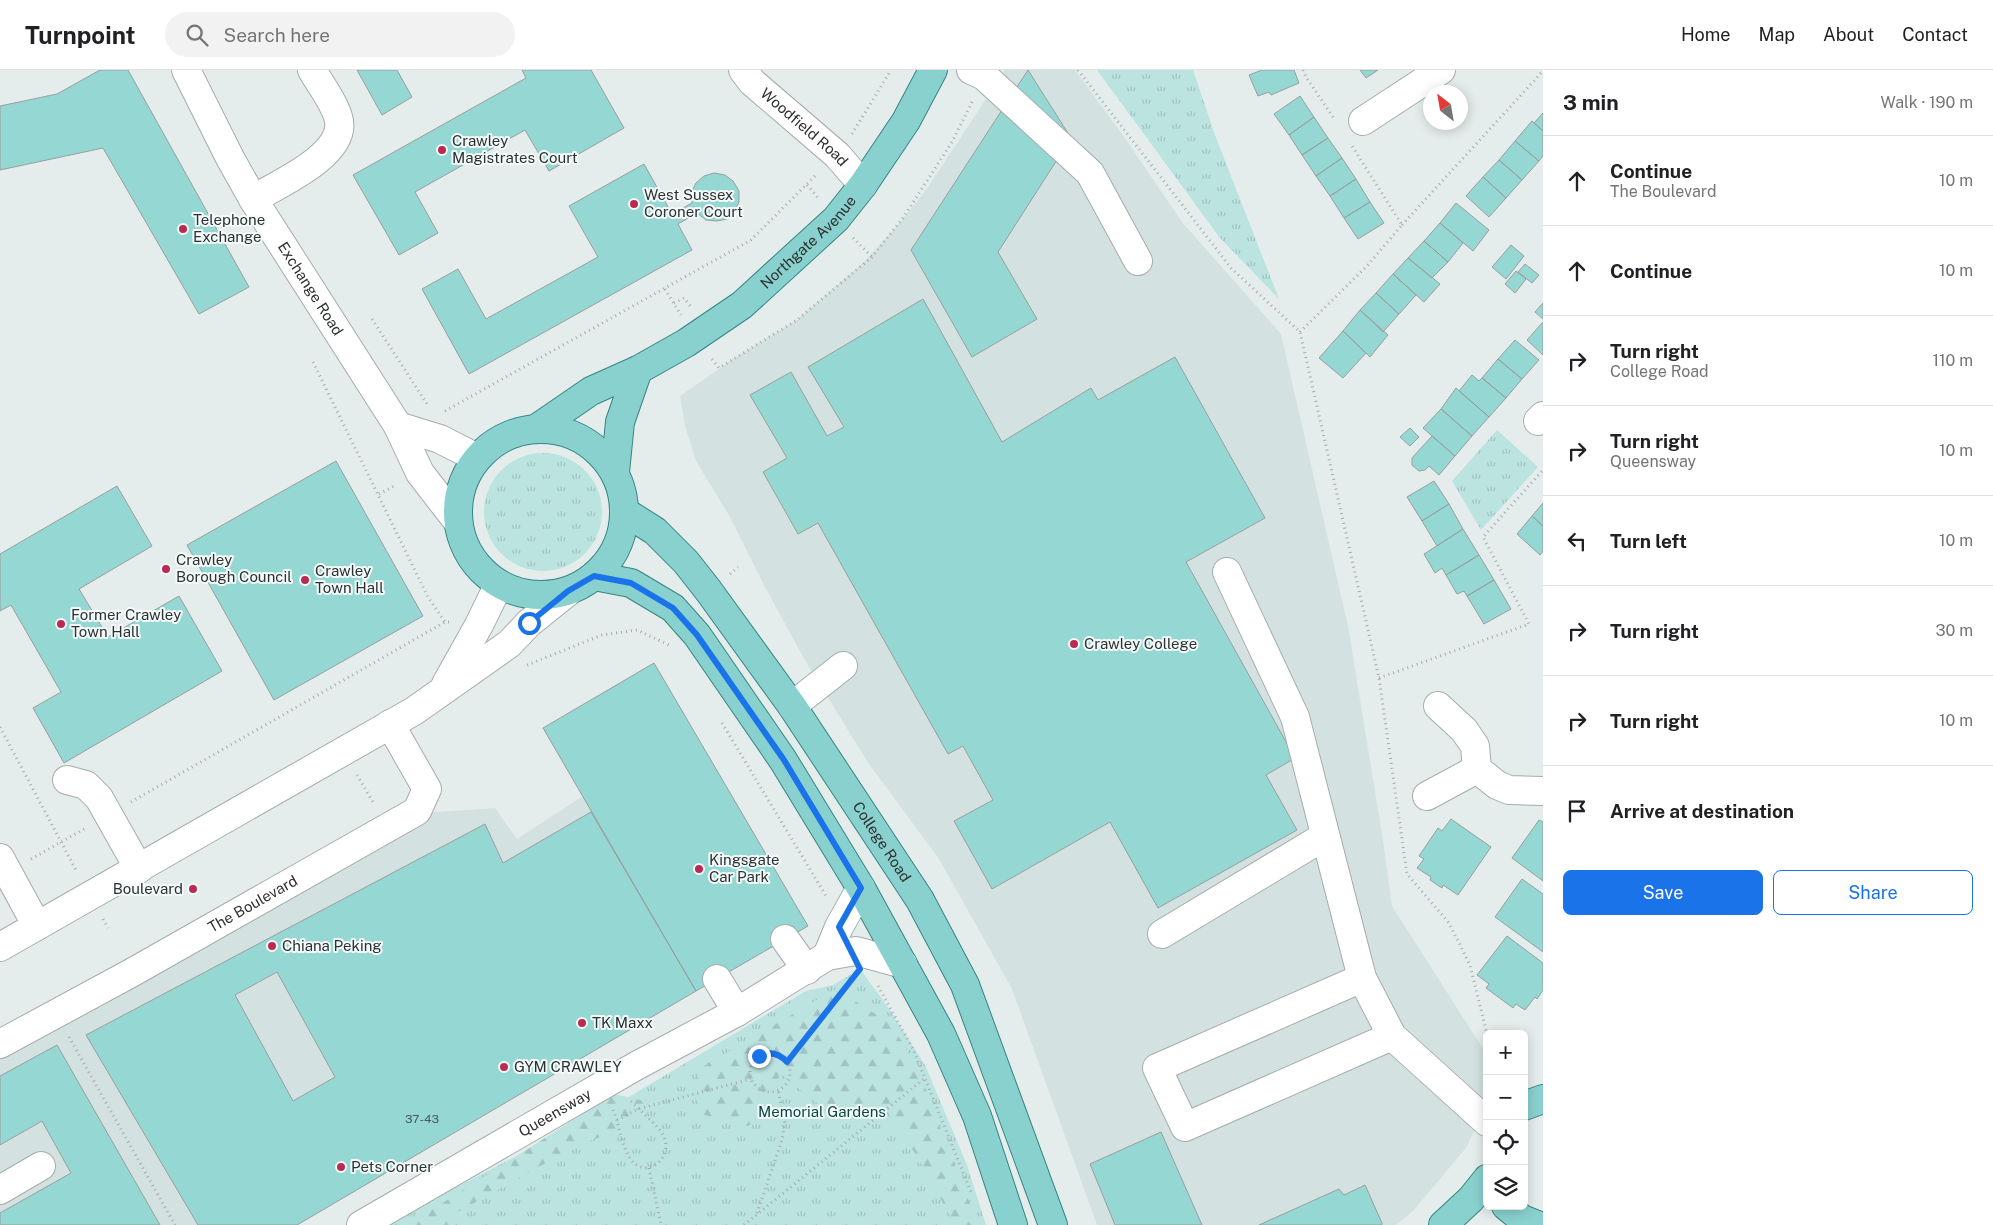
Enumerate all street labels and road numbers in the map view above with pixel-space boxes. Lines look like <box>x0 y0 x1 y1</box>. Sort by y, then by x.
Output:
street label: Woodfield Road <box>757 84 852 169</box>
street label: Northgate Avenue <box>757 192 859 292</box>
street label: Exchange Road <box>275 239 347 339</box>
street label: College Road <box>850 798 915 885</box>
street label: The Boulevard <box>205 872 300 936</box>
street label: Queensway <box>515 1085 594 1140</box>

